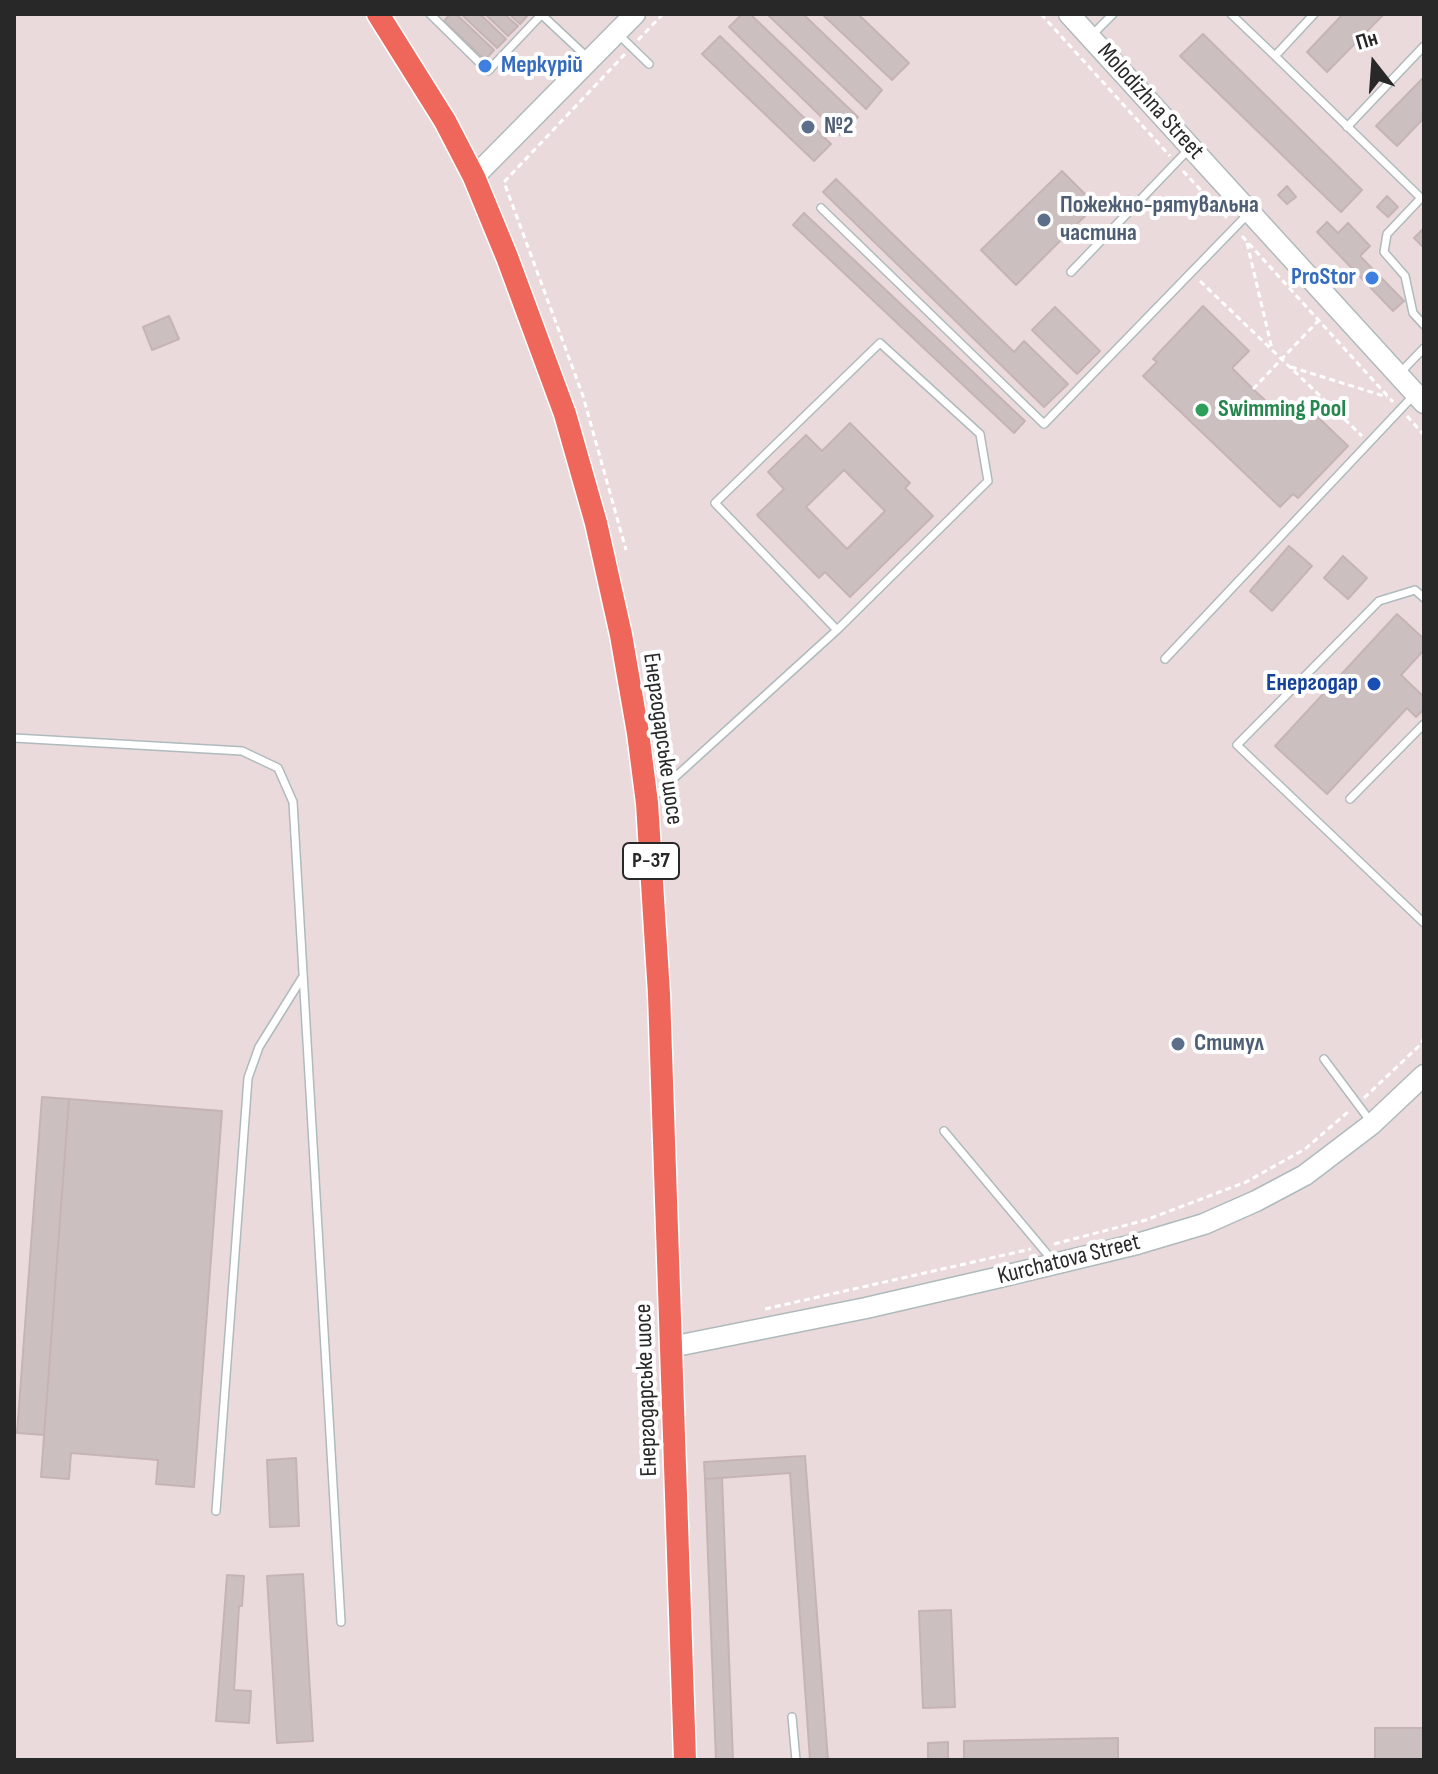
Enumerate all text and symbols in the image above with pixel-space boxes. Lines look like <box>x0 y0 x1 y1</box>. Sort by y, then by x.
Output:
north arrow <box>1334 24 1414 104</box>
text: Пн <box>1353 25 1381 57</box>
street label: Molodizhna Street <box>1090 38 1210 166</box>
place label: Меркурій <box>501 52 583 80</box>
marker: Меркурій <box>476 57 494 75</box>
place label: №2 <box>824 113 853 141</box>
marker: №2 <box>799 118 817 136</box>
place label: Пожежно-рятувальна частина <box>1060 192 1259 248</box>
marker: Пожежно-рятувальна частина <box>1035 211 1053 229</box>
place label: ProStor <box>1291 264 1356 292</box>
marker: ProStor <box>1363 269 1381 287</box>
place label: Swimming Pool <box>1218 396 1346 424</box>
marker: Swimming Pool <box>1193 401 1211 419</box>
street label: Енергодарське шосе <box>636 651 688 827</box>
place label: Енергодар <box>1266 670 1358 698</box>
marker: Енергодар <box>1365 675 1383 693</box>
road number: Р-37 <box>623 843 679 879</box>
place label: Стимул <box>1194 1030 1264 1058</box>
marker: Стимул <box>1169 1035 1187 1053</box>
street label: Kurchatova Street <box>995 1228 1143 1292</box>
street label: Енергодарське шосе <box>630 1303 664 1477</box>

